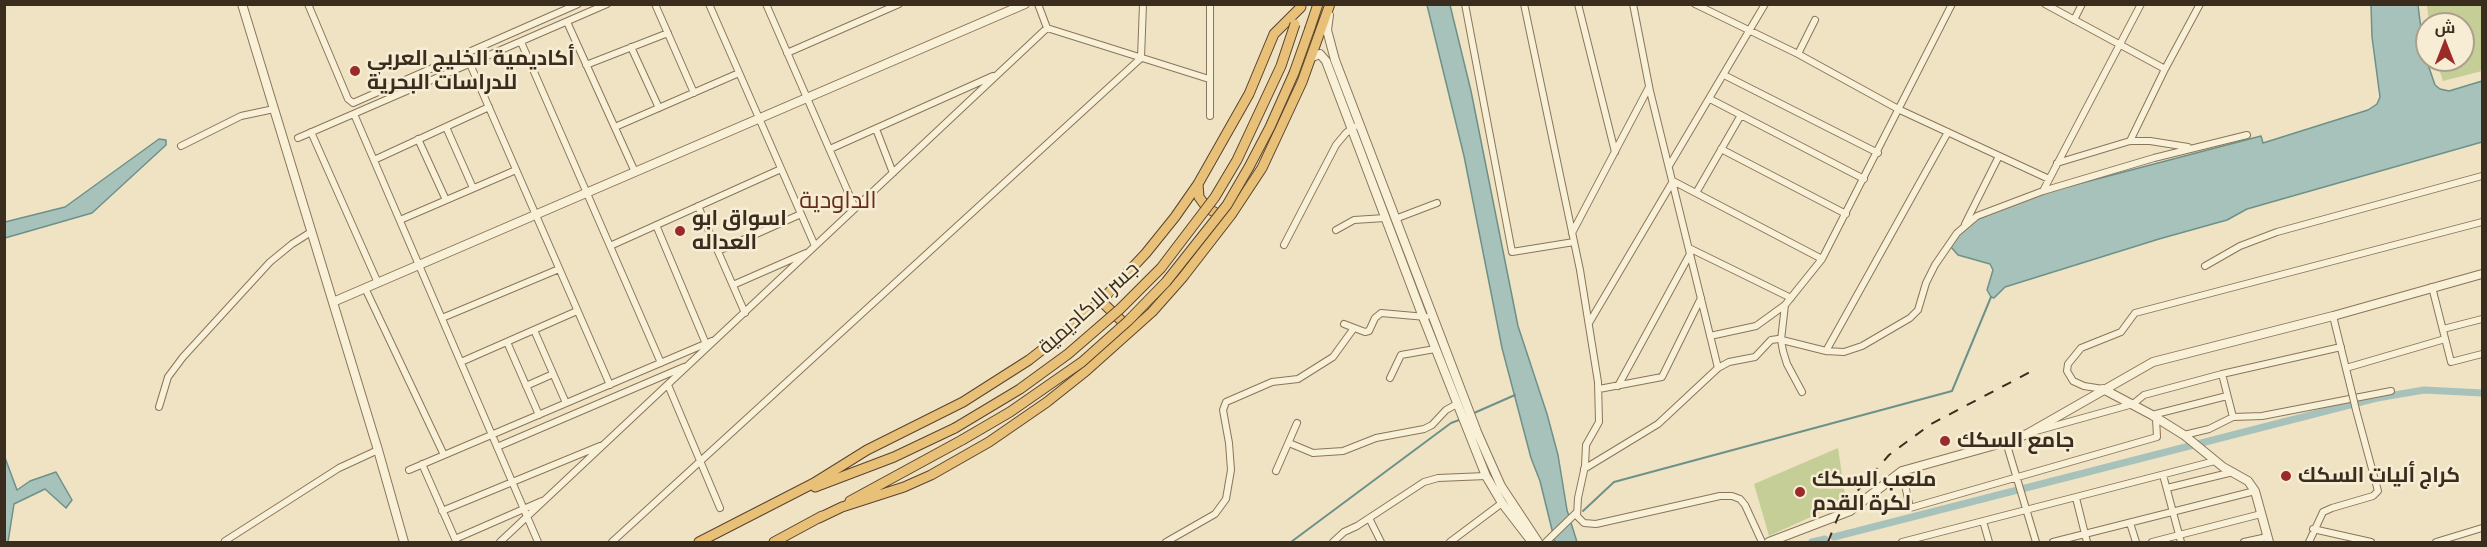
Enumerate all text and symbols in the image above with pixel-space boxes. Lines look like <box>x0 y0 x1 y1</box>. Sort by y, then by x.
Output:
north arrow <box>2415 12 2475 72</box>
text: ش <box>2435 14 2455 38</box>
place label: أكاديمية الخليج العربي للدراسات البحرية <box>367 46 575 96</box>
marker: أكاديمية الخليج العربي للدراسات البحرية <box>348 64 362 78</box>
district label: الداودية <box>799 187 877 215</box>
place label: اسواق ابو العداله <box>692 206 787 256</box>
marker: اسواق ابو العداله <box>673 224 687 238</box>
street label: جسر الاكاديمية <box>1034 256 1144 360</box>
place label: جامع السكك <box>1957 428 2074 454</box>
marker: جامع السكك <box>1938 434 1952 448</box>
place label: كراج أليات السكك <box>2298 463 2460 489</box>
place label: ملعب السكك لكرة القدم <box>1812 467 1936 517</box>
marker: كراج أليات السكك <box>2279 469 2293 483</box>
marker: ملعب السكك لكرة القدم <box>1793 485 1807 499</box>

